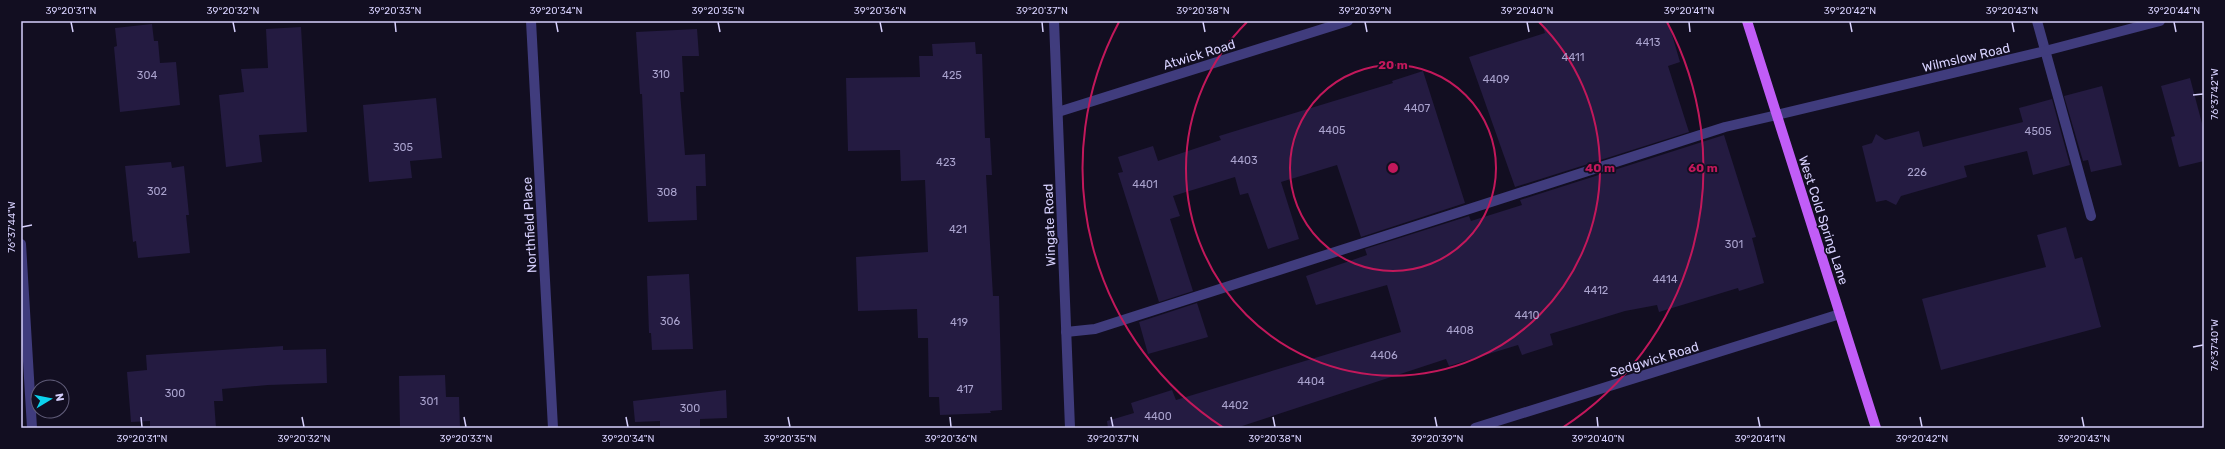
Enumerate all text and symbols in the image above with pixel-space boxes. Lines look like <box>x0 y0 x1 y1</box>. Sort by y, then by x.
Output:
text: 39°20'31"N <box>45 5 97 17</box>
text: 39°20'32"N <box>207 5 259 17</box>
text: 39°20'33"N <box>369 5 422 17</box>
text: 39°20'34"N <box>530 5 582 17</box>
text: 39°20'35"N <box>692 5 744 17</box>
text: 39°20'36"N <box>854 5 906 17</box>
text: 39°20'37"N <box>1016 5 1068 17</box>
text: 39°20'38"N <box>1176 5 1230 17</box>
text: 39°20'39"N <box>1339 5 1391 17</box>
text: 39°20'40"N <box>1501 5 1554 17</box>
text: 39°20'41"N <box>1664 5 1714 17</box>
text: 39°20'42"N <box>1824 5 1876 17</box>
text: 39°20'43"N <box>1986 5 2038 17</box>
text: 39°20'44"N <box>2148 5 2200 17</box>
street label: Atwick Road <box>1161 36 1237 73</box>
house number: 4413 <box>1636 36 1661 49</box>
street label: Wilmslow Road <box>1921 40 2011 75</box>
house number: 4411 <box>1562 51 1584 64</box>
text: 20 m <box>1378 58 1408 72</box>
house number: 310 <box>652 68 670 81</box>
text: 76°37'42"W <box>2209 68 2221 120</box>
house number: 304 <box>137 69 157 82</box>
house number: 425 <box>942 69 962 82</box>
house number: 4409 <box>1482 73 1510 86</box>
house number: 4407 <box>1404 102 1430 115</box>
house number: 4405 <box>1318 124 1346 137</box>
house number: 4505 <box>2025 125 2052 138</box>
house number: 305 <box>393 141 414 154</box>
house number: 4403 <box>1230 154 1258 167</box>
street label: West Cold Spring Lane <box>1795 154 1852 287</box>
house number: 423 <box>936 156 956 169</box>
centre of rings <box>1386 161 1400 175</box>
text: 40 m <box>1585 161 1615 175</box>
text: 60 m <box>1688 161 1718 175</box>
house number: 226 <box>1907 166 1927 179</box>
street label: Northfield Place <box>519 177 540 273</box>
house number: 4401 <box>1132 178 1158 191</box>
street label: Wingate Road <box>1041 183 1059 267</box>
house number: 302 <box>147 185 167 198</box>
house number: 308 <box>657 186 677 199</box>
text: 76°37'44"W <box>6 201 18 253</box>
house number: 421 <box>949 223 967 236</box>
house number: 301 <box>1725 238 1743 251</box>
house number: 4414 <box>1653 273 1678 286</box>
house number: 4412 <box>1584 284 1608 297</box>
house number: 4410 <box>1514 309 1540 322</box>
house number: 306 <box>660 315 680 328</box>
house number: 419 <box>950 316 968 329</box>
text: 76°37'40"W <box>2209 319 2221 371</box>
house number: 4408 <box>1446 324 1474 337</box>
street label: Sedgwick Road <box>1608 339 1701 381</box>
house number: 4406 <box>1370 349 1398 362</box>
house number: 4404 <box>1297 375 1325 388</box>
north arrow <box>30 379 70 419</box>
house number: 417 <box>957 383 974 396</box>
house number: 300 <box>165 387 185 400</box>
text: N <box>52 392 66 402</box>
house number: 301 <box>420 395 438 408</box>
house number: 4402 <box>1221 399 1249 412</box>
house number: 300 <box>680 402 700 415</box>
house number: 4400 <box>1144 410 1172 423</box>
text: 39°20'31"N <box>116 433 168 445</box>
text: 39°20'32"N <box>278 433 330 445</box>
text: 39°20'33"N <box>440 433 493 445</box>
text: 39°20'34"N <box>602 433 654 445</box>
text: 39°20'35"N <box>764 433 816 445</box>
text: 39°20'36"N <box>925 433 977 445</box>
text: 39°20'37"N <box>1087 433 1139 445</box>
text: 39°20'38"N <box>1248 433 1302 445</box>
text: 39°20'39"N <box>1411 433 1463 445</box>
text: 39°20'40"N <box>1572 433 1625 445</box>
text: 39°20'41"N <box>1735 433 1785 445</box>
text: 39°20'42"N <box>1896 433 1948 445</box>
text: 39°20'43"N <box>2058 433 2110 445</box>

